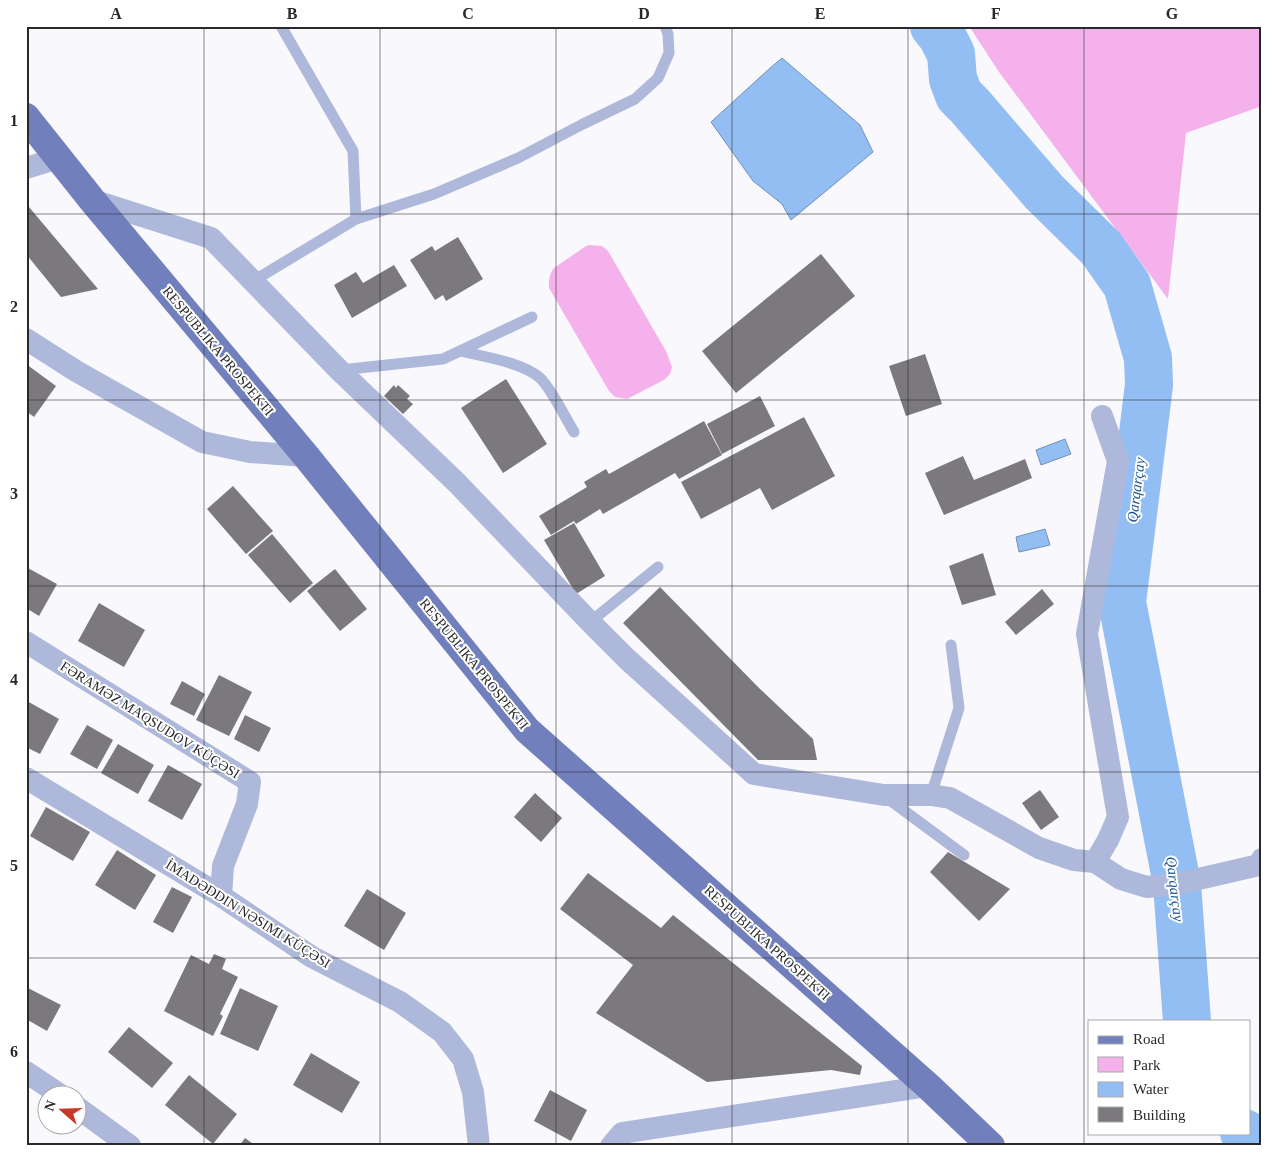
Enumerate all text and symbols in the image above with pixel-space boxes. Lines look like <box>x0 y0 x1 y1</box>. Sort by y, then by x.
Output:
text: A <box>110 5 122 22</box>
text: B <box>287 5 298 22</box>
text: C <box>462 5 474 22</box>
text: D <box>638 5 650 22</box>
text: E <box>815 5 825 22</box>
text: F <box>991 5 1001 22</box>
text: G <box>1166 5 1179 22</box>
text: 1 <box>10 112 18 129</box>
street label: RESPUBLIKA PROSPEKTI <box>160 283 277 419</box>
text: 2 <box>10 298 18 315</box>
water label: Qarqarçay <box>1124 456 1148 523</box>
text: 3 <box>10 485 18 502</box>
street label: RESPUBLIKA PROSPEKTI <box>417 596 532 733</box>
street label: FƏRAMƏZ MAQSUDOV KÜÇƏSI <box>58 658 243 782</box>
text: 4 <box>10 671 18 688</box>
street label: İMADƏDDIN NƏSIMI KÜÇƏSI <box>163 856 334 971</box>
water label: Qarqarçay <box>1163 856 1187 923</box>
text: 5 <box>10 857 18 874</box>
street label: RESPUBLIKA PROSPEKTI <box>701 883 833 1004</box>
legend <box>1088 1020 1250 1134</box>
text: Road <box>1133 1031 1165 1047</box>
text: 6 <box>10 1043 18 1060</box>
text: Park <box>1133 1057 1161 1073</box>
text: Water <box>1133 1081 1168 1097</box>
north arrow <box>38 1084 88 1134</box>
text: N <box>41 1098 59 1113</box>
text: Building <box>1133 1107 1186 1123</box>

